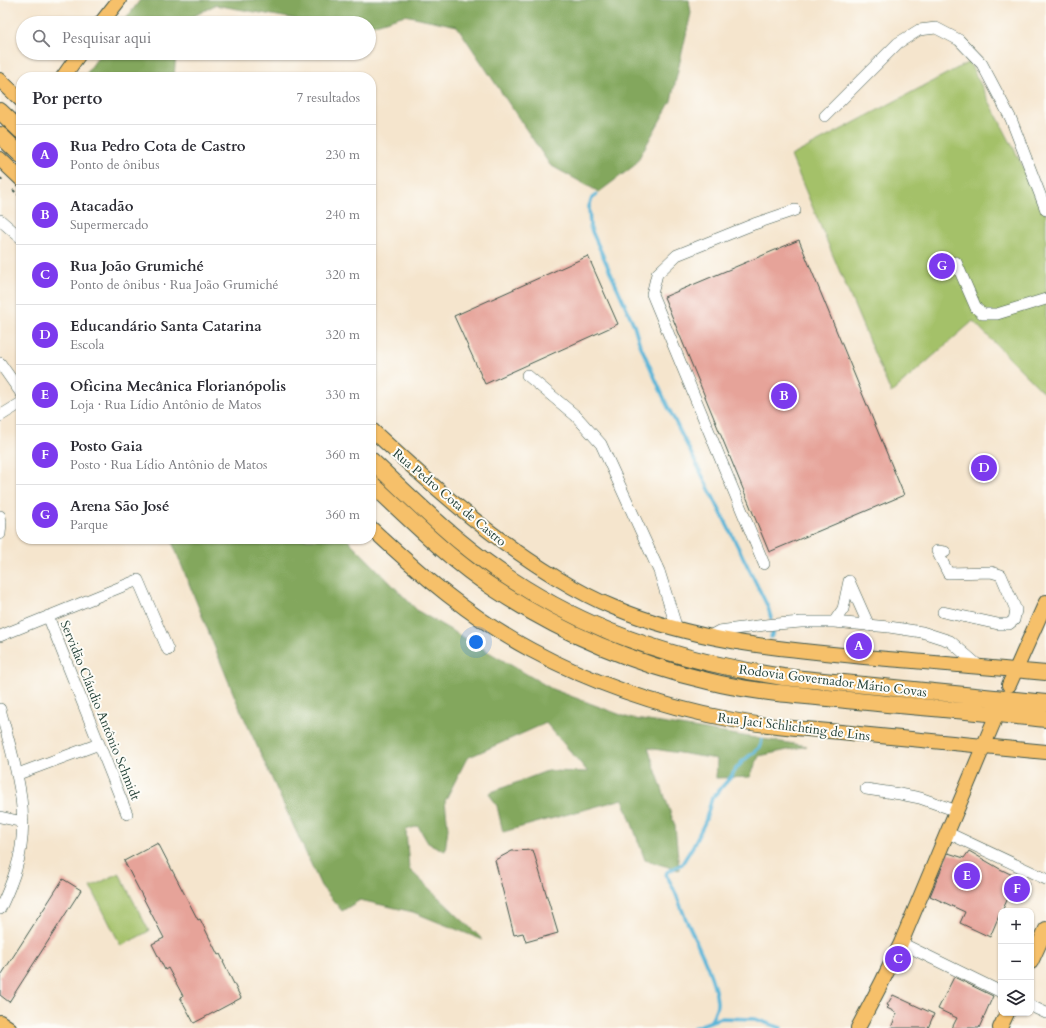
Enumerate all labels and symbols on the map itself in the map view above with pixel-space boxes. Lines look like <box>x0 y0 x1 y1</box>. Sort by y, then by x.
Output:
pin: G <box>929 251 955 281</box>
pin: B <box>771 381 797 411</box>
street label: Rua Pedro Cota de Castro <box>389 445 510 551</box>
pin: D <box>971 453 997 483</box>
street label: Servidão Cláudio Antônio Schmidt <box>56 618 144 803</box>
pin: A <box>846 631 872 661</box>
your location <box>466 632 486 652</box>
street label: Rodovia Governador Mário Covas <box>738 661 928 701</box>
street label: Rua Jaci Schlichting de Lins <box>717 709 871 745</box>
pin: E <box>954 861 980 891</box>
pin: F <box>1004 874 1030 904</box>
pin: C <box>885 944 911 974</box>

